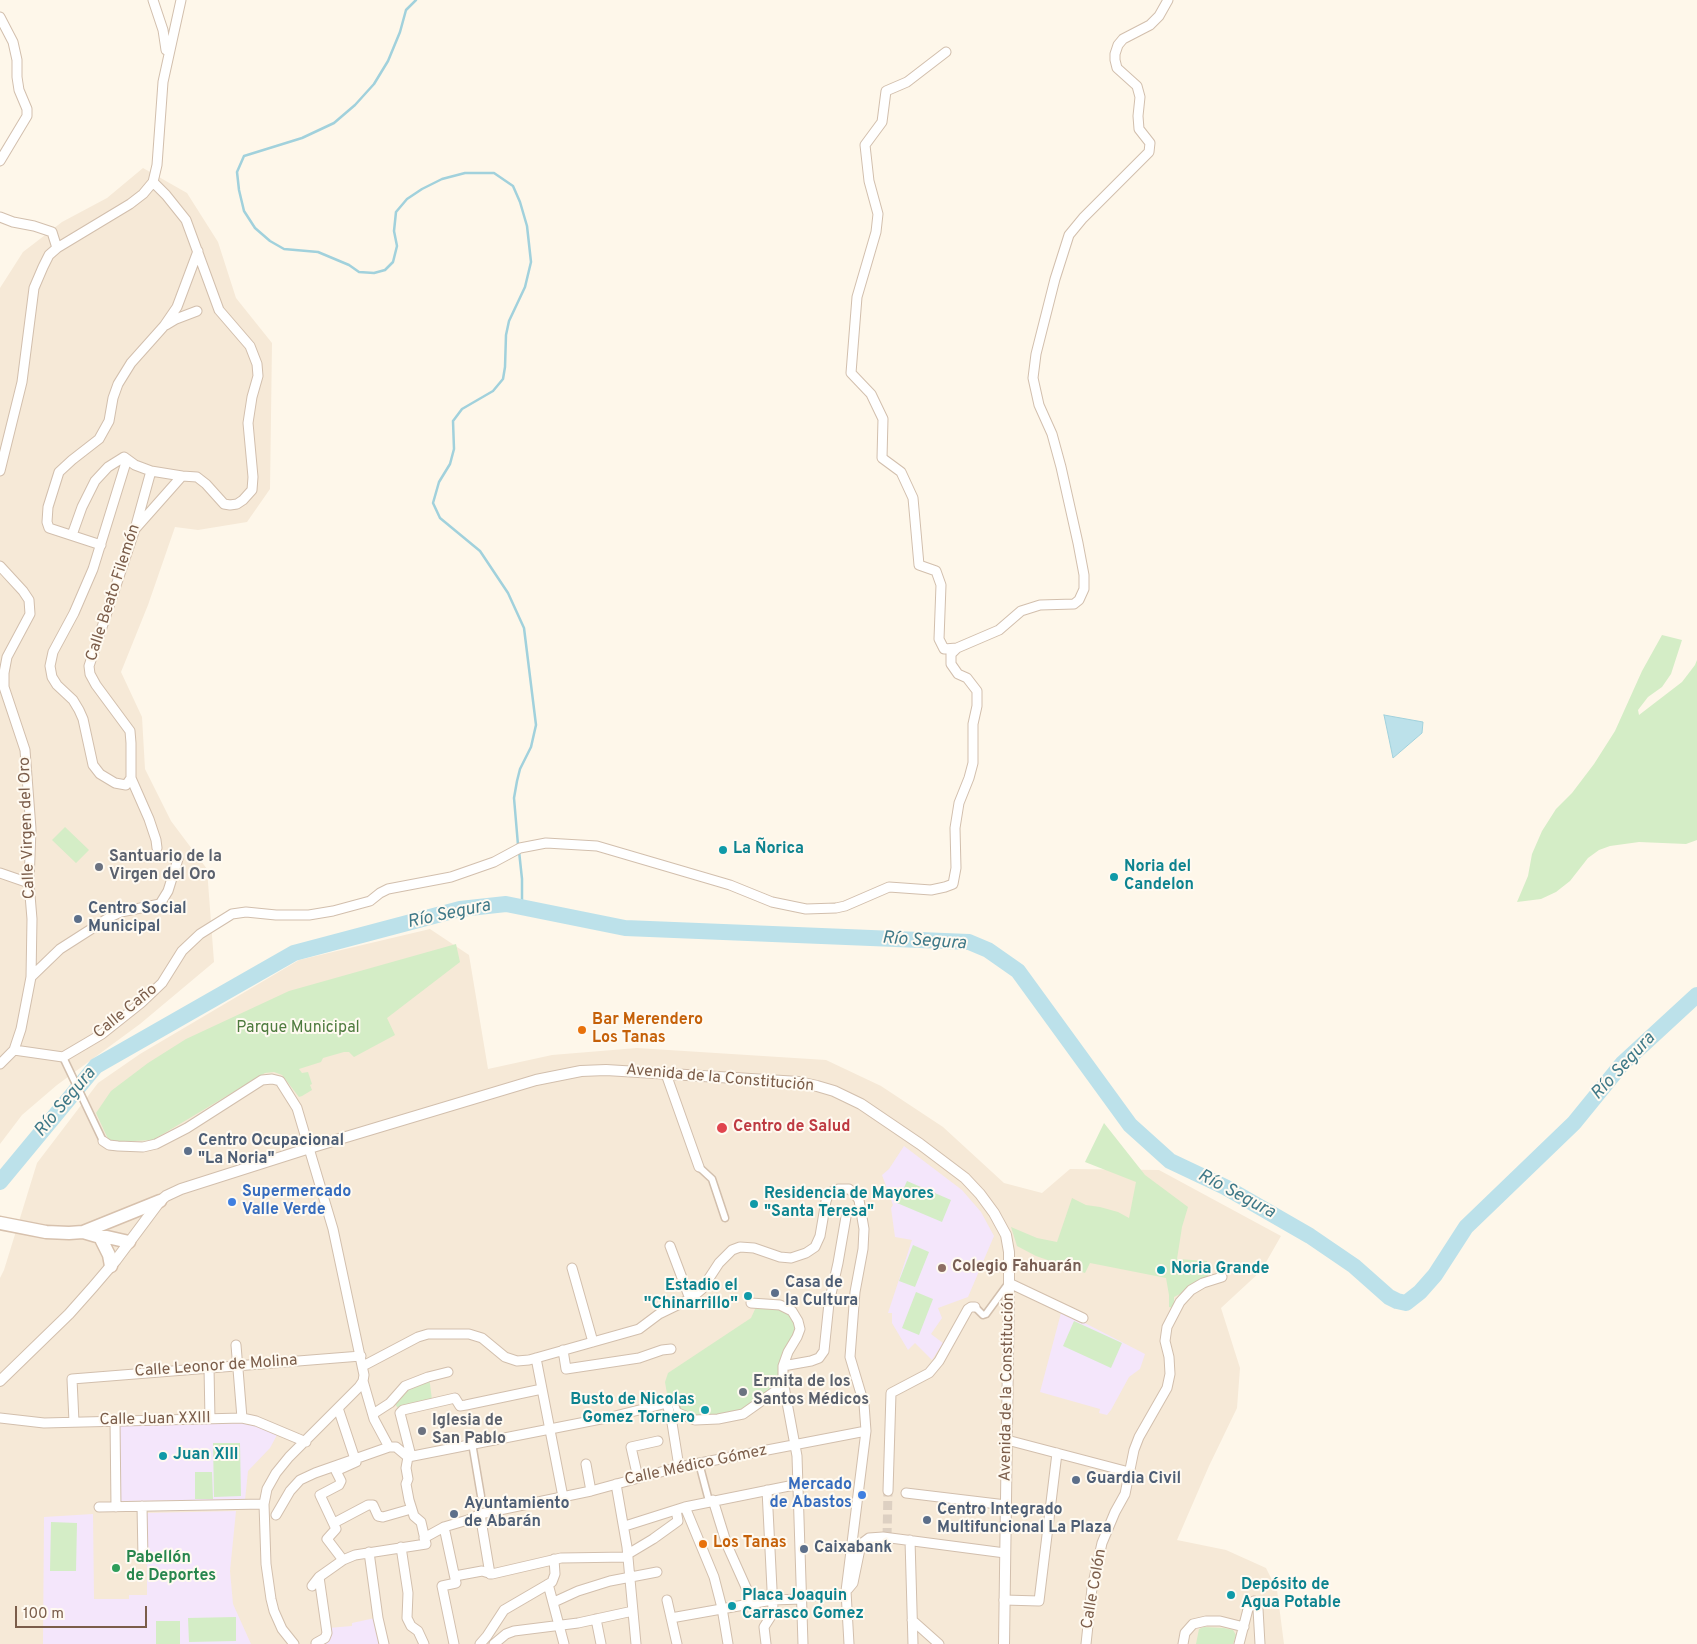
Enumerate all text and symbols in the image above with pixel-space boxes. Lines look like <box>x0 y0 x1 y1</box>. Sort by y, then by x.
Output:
street label: Calle Beato Filemón <box>83 522 145 664</box>
street label: Calle Virgen del Oro <box>16 757 40 899</box>
place label: La Ñorica <box>733 840 804 860</box>
marker: La Ñorica <box>717 844 729 856</box>
place label: Santuario de la Virgen del Oro <box>109 848 222 886</box>
place label: Noria del Candelon <box>1124 858 1194 896</box>
marker: Santuario de la Virgen del Oro <box>93 861 105 873</box>
marker: Noria del Candelon <box>1108 871 1120 883</box>
water label: Río Segura <box>405 896 493 934</box>
place label: Centro Social Municipal <box>88 900 187 938</box>
marker: Centro Social Municipal <box>72 913 84 925</box>
water label: Río Segura <box>881 928 967 956</box>
street label: Calle Caño <box>90 980 162 1044</box>
place label: Bar Merendero Los Tanas <box>592 1011 703 1049</box>
park label: Parque Municipal <box>236 1019 360 1039</box>
marker: Bar Merendero Los Tanas <box>576 1024 588 1036</box>
water label: Río Segura <box>1587 1029 1661 1105</box>
street label: Avenida de la Constitución <box>625 1061 815 1097</box>
water label: Río Segura <box>31 1064 101 1142</box>
place label: Centro de Salud <box>733 1118 850 1138</box>
marker: Centro de Salud <box>715 1121 729 1135</box>
place label: Centro Ocupacional "La Noria" <box>198 1132 344 1170</box>
marker: Centro Ocupacional "La Noria" <box>182 1145 194 1157</box>
water label: Río Segura <box>1194 1166 1278 1224</box>
place label: Supermercado Valle Verde <box>242 1183 351 1221</box>
place label: Residencia de Mayores "Santa Teresa" <box>764 1185 934 1223</box>
marker: Supermercado Valle Verde <box>226 1196 238 1208</box>
marker: Residencia de Mayores "Santa Teresa" <box>748 1198 760 1210</box>
place label: Colegio Fahuarán <box>952 1258 1082 1278</box>
place label: Noria Grande <box>1171 1260 1270 1280</box>
marker: Colegio Fahuarán <box>936 1262 948 1274</box>
marker: Noria Grande <box>1155 1264 1167 1276</box>
place label: Casa de la Cultura <box>785 1274 858 1312</box>
place label: Estadio el ''Chinarrillo'' <box>644 1277 738 1315</box>
marker: Casa de la Cultura <box>769 1287 781 1299</box>
marker: Estadio el ''Chinarrillo'' <box>742 1290 754 1302</box>
street label: Avenida de la Constitución <box>997 1292 1019 1482</box>
street label: Calle Leonor de Molina <box>134 1352 298 1382</box>
place label: Ermita de los Santos Médicos <box>753 1373 869 1411</box>
marker: Ermita de los Santos Médicos <box>737 1386 749 1398</box>
place label: Busto de Nicolas Gomez Tornero <box>570 1391 695 1429</box>
marker: Busto de Nicolas Gomez Tornero <box>699 1404 711 1416</box>
street label: Calle Juan XXIII <box>99 1409 211 1431</box>
place label: Iglesia de San Pablo <box>432 1412 506 1450</box>
marker: Iglesia de San Pablo <box>416 1425 428 1437</box>
street label: Calle Médico Gómez <box>623 1442 769 1490</box>
place label: Juan XIII <box>173 1446 239 1466</box>
marker: Juan XIII <box>157 1450 169 1462</box>
place label: Guardia Civil <box>1086 1470 1181 1490</box>
marker: Guardia Civil <box>1070 1474 1082 1486</box>
place label: Mercado de Abastos <box>770 1476 852 1514</box>
marker: Mercado de Abastos <box>856 1489 868 1501</box>
place label: Ayuntamiento de Abarán <box>464 1495 570 1533</box>
place label: Centro Integrado Multifuncional La Plaza <box>937 1501 1112 1539</box>
marker: Ayuntamiento de Abarán <box>448 1508 460 1520</box>
marker: Centro Integrado Multifuncional La Plaza <box>921 1514 933 1526</box>
place label: Los Tanas <box>713 1534 787 1554</box>
marker: Los Tanas <box>697 1538 709 1550</box>
place label: Caixabank <box>814 1539 892 1559</box>
marker: Caixabank <box>798 1543 810 1555</box>
street label: Calle Colón <box>1079 1547 1111 1631</box>
place label: Pabellón de Deportes <box>126 1549 216 1587</box>
marker: Pabellón de Deportes <box>110 1562 122 1574</box>
place label: Depósito de Agua Potable <box>1241 1576 1341 1614</box>
place label: Placa Joaquin Carrasco Gomez <box>742 1587 864 1625</box>
marker: Depósito de Agua Potable <box>1225 1589 1237 1601</box>
scale bar <box>18 1596 150 1628</box>
marker: Placa Joaquin Carrasco Gomez <box>726 1600 738 1612</box>
text: 100 m <box>23 1605 64 1624</box>

